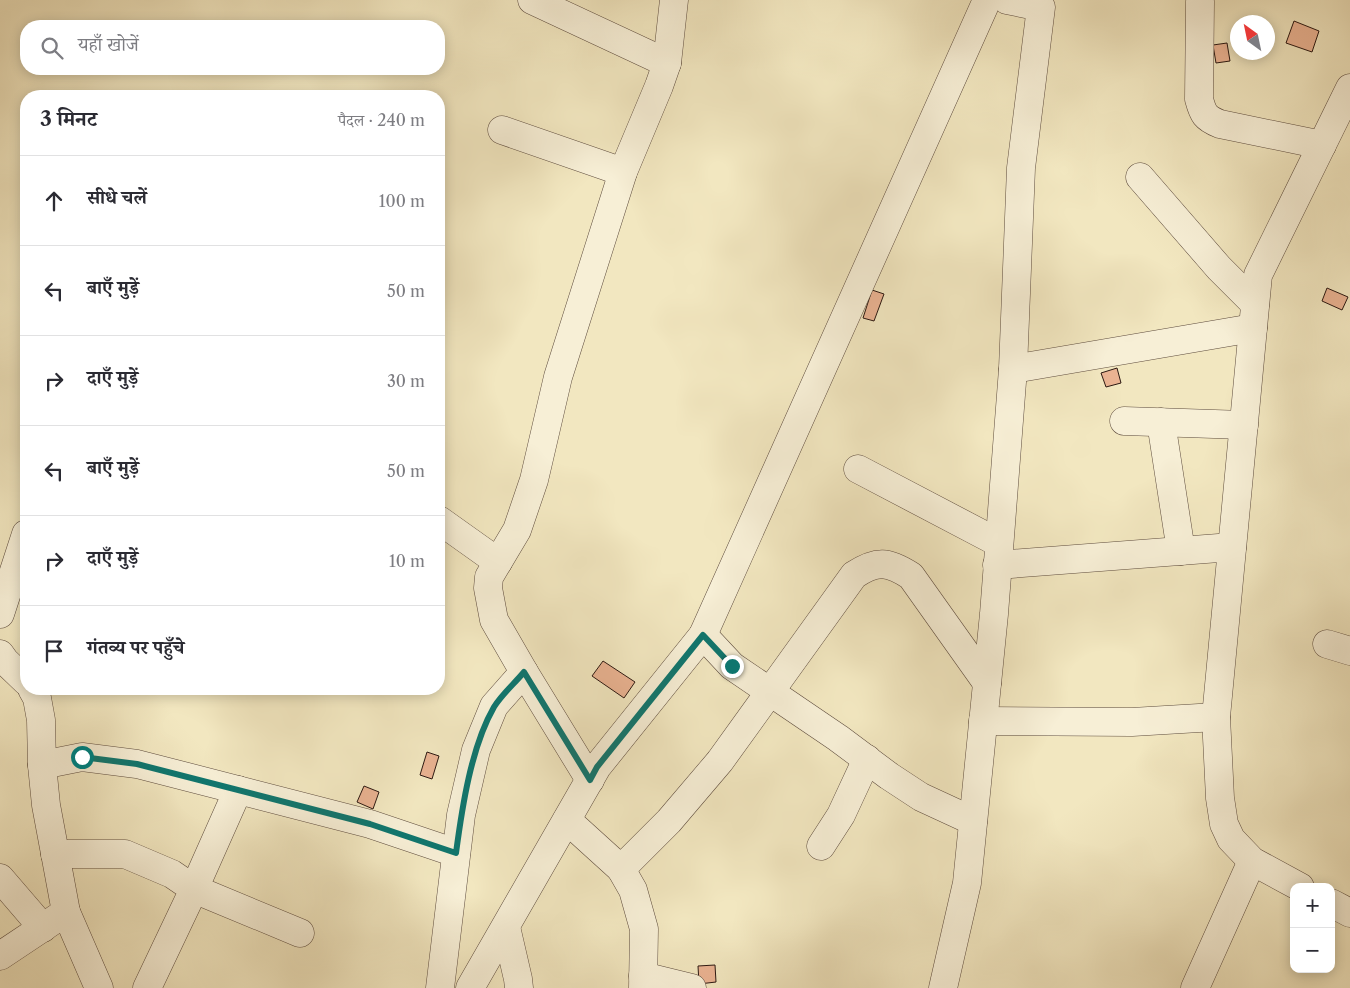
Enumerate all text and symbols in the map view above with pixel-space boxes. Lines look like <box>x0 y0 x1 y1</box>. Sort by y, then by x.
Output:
north arrow <box>1230 15 1275 60</box>
search box <box>20 20 445 75</box>
text: यहाँ खोजें <box>78 33 139 56</box>
icon: search <box>38 34 66 62</box>
text: 3 मिनट <box>40 106 97 131</box>
text: पैदल · 240 m <box>338 110 425 130</box>
text: सीधे चलें <box>87 186 147 209</box>
icon: ahead <box>40 187 68 215</box>
text: 100 m <box>379 191 425 211</box>
text: बाएँ मुड़ें <box>87 276 139 299</box>
icon: left <box>40 277 68 305</box>
text: 50 m <box>387 281 425 301</box>
text: दाएँ मुड़ें <box>87 366 138 389</box>
icon: right <box>40 367 68 395</box>
text: 30 m <box>387 371 425 391</box>
text: बाएँ मुड़ें <box>87 456 139 479</box>
icon: left <box>40 457 68 485</box>
text: 50 m <box>387 461 425 481</box>
text: दाएँ मुड़ें <box>87 546 138 569</box>
icon: right <box>40 547 68 575</box>
text: 10 m <box>389 551 425 571</box>
text: गंतव्य पर पहुँचे <box>87 636 184 659</box>
icon: arrive <box>40 637 68 665</box>
route end <box>721 655 744 678</box>
route start <box>71 746 94 769</box>
map controls <box>1290 883 1335 973</box>
button: + <box>1290 883 1335 928</box>
button: − <box>1290 928 1335 973</box>

